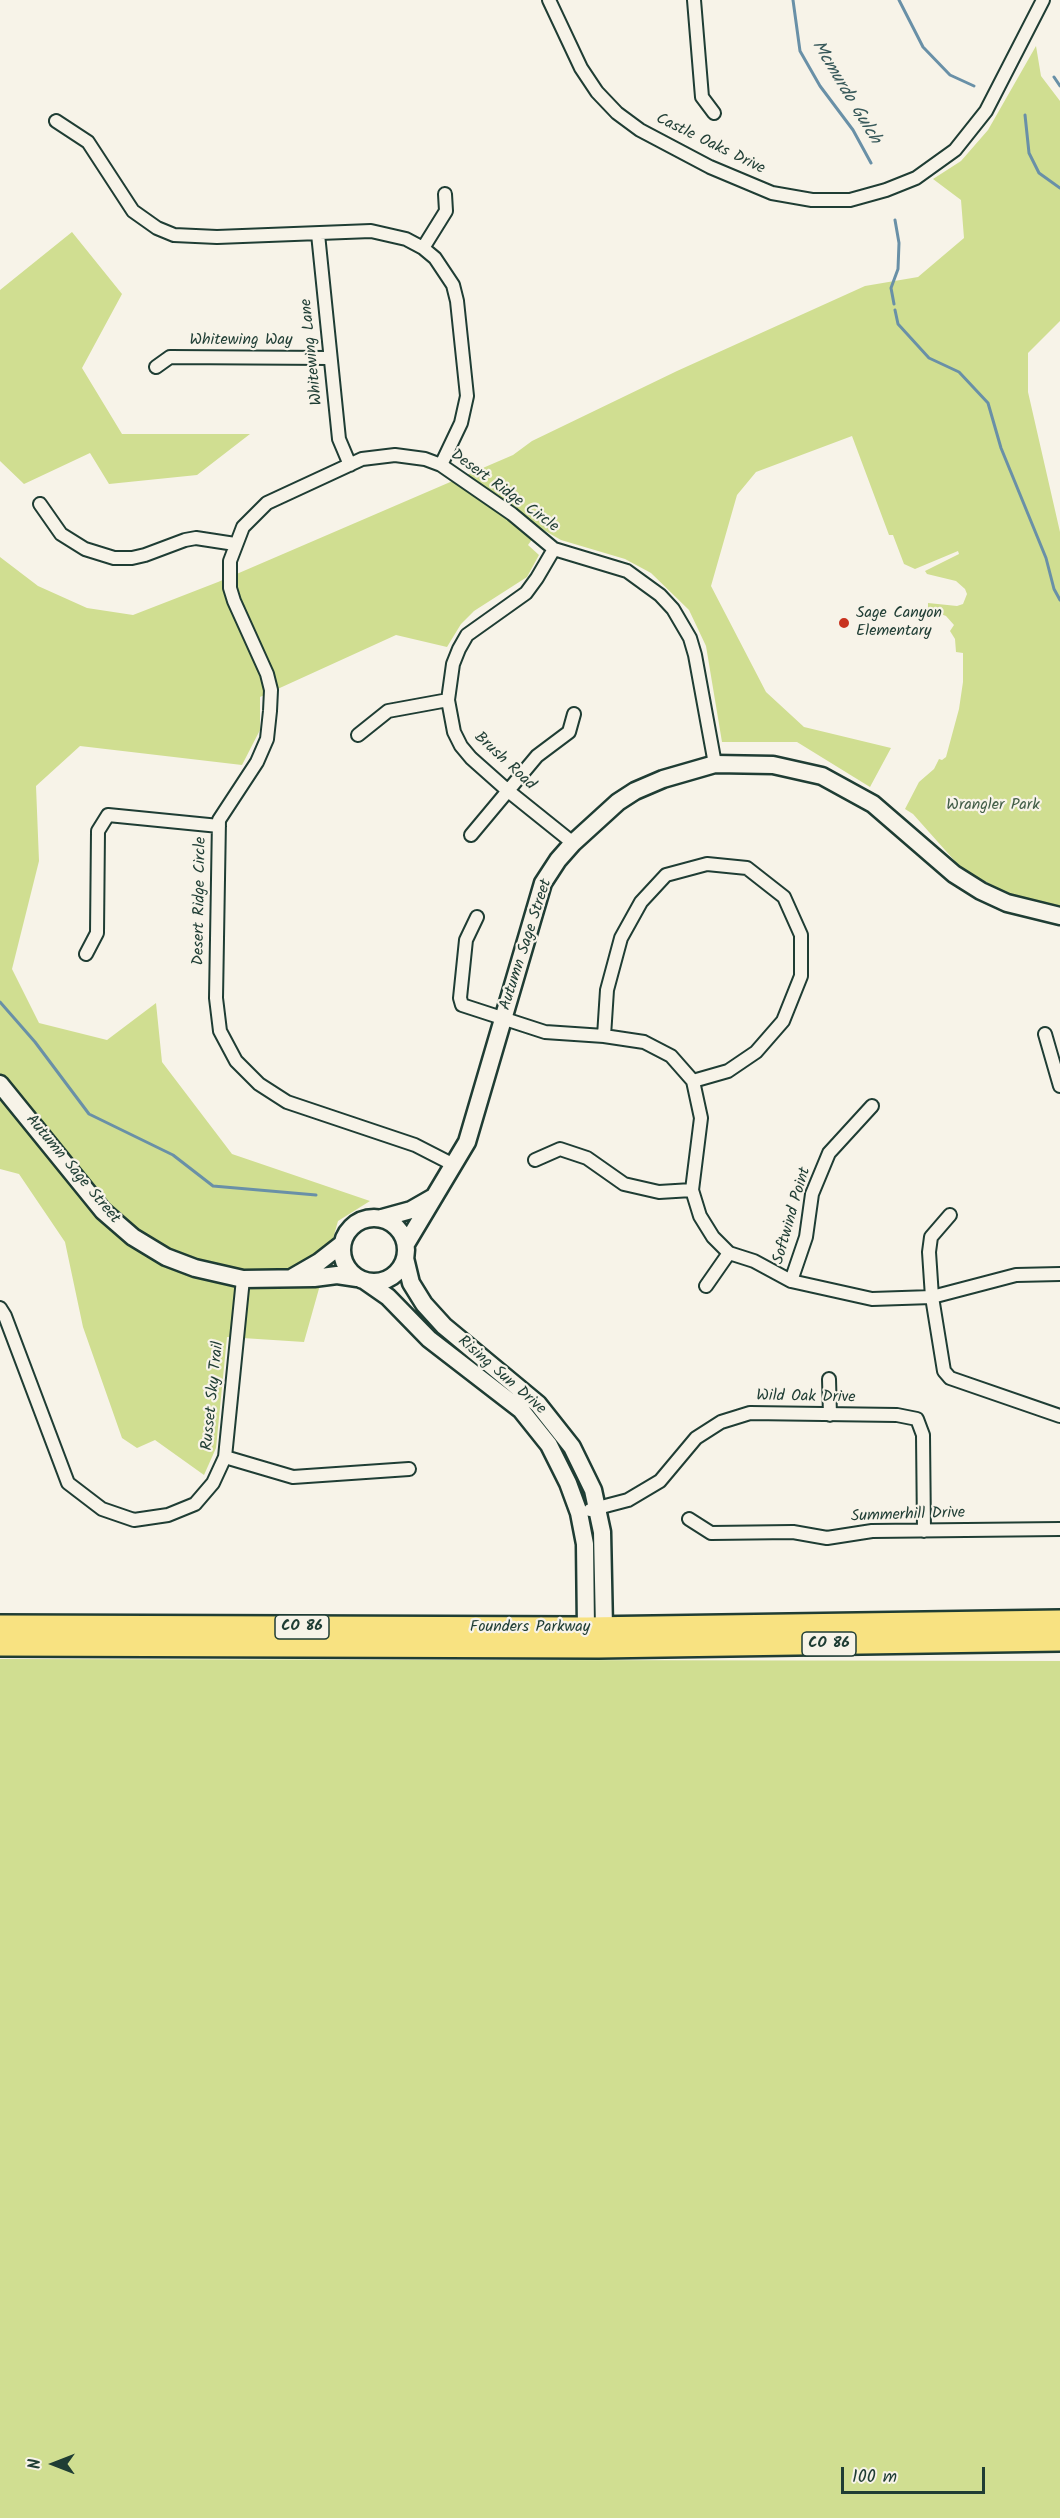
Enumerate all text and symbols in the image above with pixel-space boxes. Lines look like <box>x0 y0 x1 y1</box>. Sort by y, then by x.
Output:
water label: Mcmurdo Gulch <box>806 37 884 149</box>
street label: Castle Oaks Drive <box>652 110 768 180</box>
street label: Whitewing Lane <box>298 298 328 406</box>
street label: Whitewing Way <box>190 331 292 351</box>
street label: Desert Ridge Circle <box>446 446 562 538</box>
place label: Sage Canyon Elementary <box>856 604 942 642</box>
marker: Sage Canyon Elementary <box>837 616 851 630</box>
street label: Brush Road <box>469 729 539 795</box>
park label: Wrangler Park <box>946 796 1040 816</box>
street label: Desert Ridge Circle <box>190 836 212 966</box>
street label: Autumn Sage Street <box>497 877 557 1013</box>
street label: Autumn Sage Street <box>21 1111 123 1229</box>
street label: Softwind Point <box>770 1165 816 1267</box>
street label: Rising Sun Drive <box>453 1332 549 1420</box>
street label: Russet Sky Trail <box>199 1341 229 1451</box>
street label: Wild Oak Drive <box>756 1388 856 1408</box>
street label: Summerhill Drive <box>851 1504 965 1528</box>
road number: CO 86 <box>275 1615 329 1639</box>
street label: Founders Parkway <box>470 1618 590 1638</box>
road number: CO 86 <box>802 1632 856 1656</box>
north arrow <box>24 2434 84 2494</box>
scale bar <box>844 2455 988 2493</box>
text: N <box>23 2459 48 2469</box>
text: 100 m <box>852 2463 897 2492</box>

